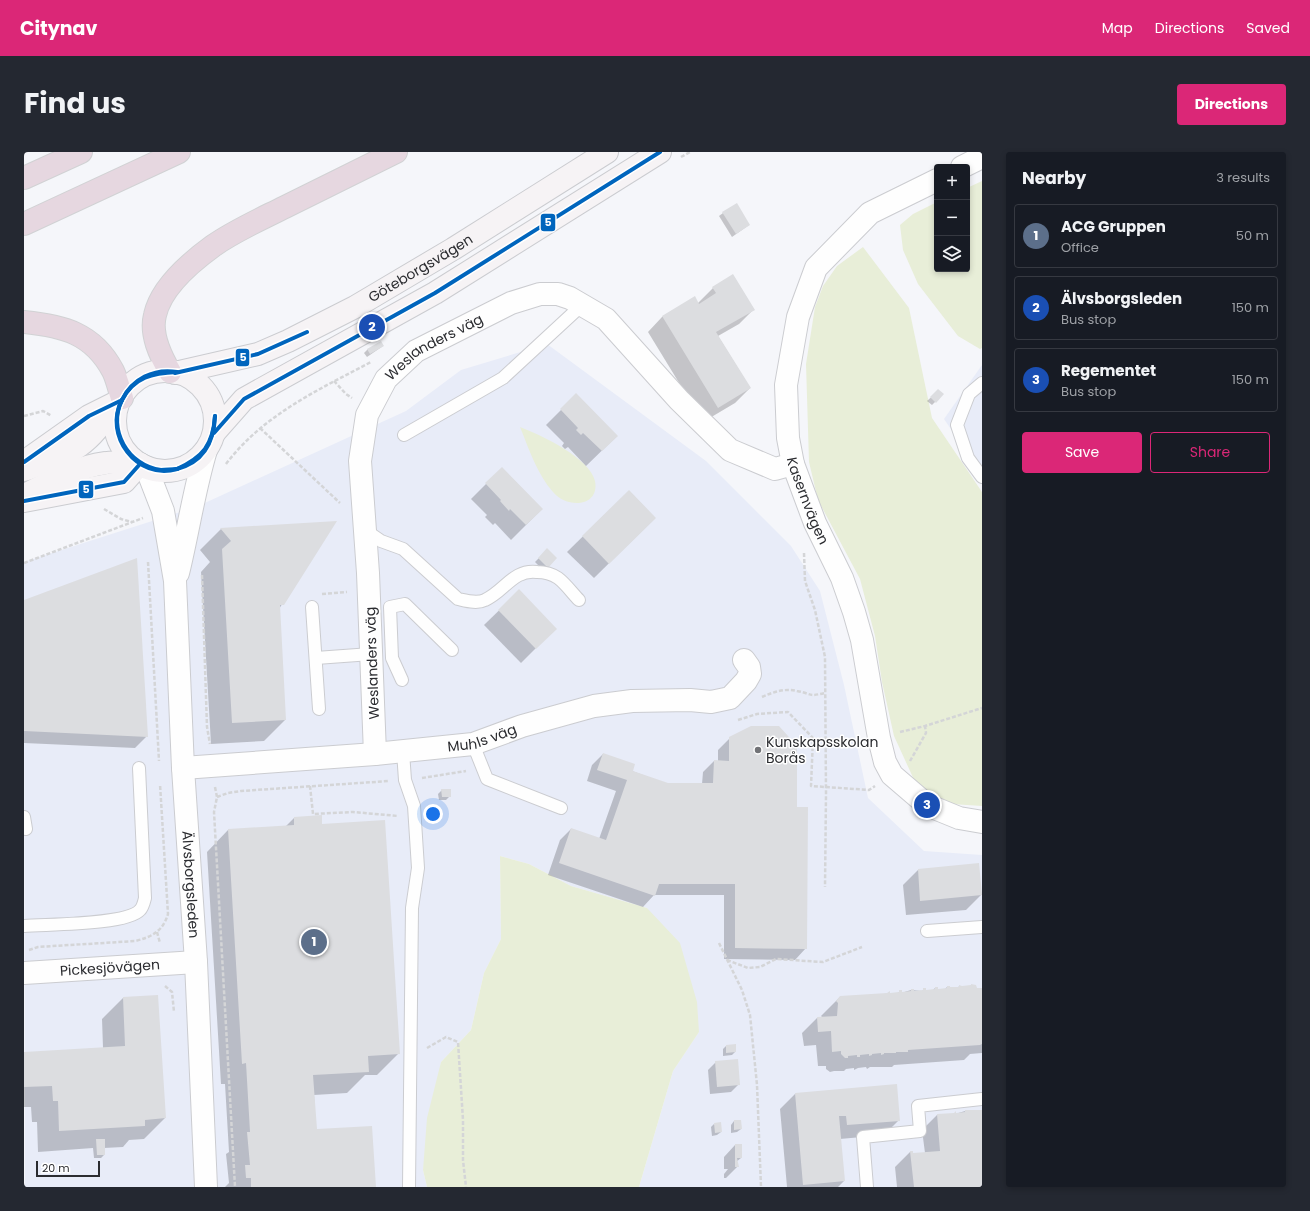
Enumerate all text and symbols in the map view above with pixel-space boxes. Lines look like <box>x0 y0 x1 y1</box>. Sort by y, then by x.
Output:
text: Citynav <box>20 15 97 42</box>
text: Map <box>1102 18 1133 38</box>
text: Directions <box>1155 18 1224 38</box>
text: Saved <box>1246 18 1290 38</box>
text: Find us <box>24 84 126 123</box>
button: Directions <box>1177 84 1286 125</box>
map controls <box>934 164 970 272</box>
button: + <box>934 164 970 200</box>
text: Nearby <box>1022 166 1086 190</box>
text: 3 results <box>1216 168 1270 187</box>
button: − <box>934 200 970 236</box>
line badge: 5 <box>540 213 556 232</box>
text: 5 <box>544 214 552 230</box>
text: ACG Gruppen <box>1061 216 1166 237</box>
text: 1 <box>1034 226 1038 245</box>
text: 50 m <box>1236 226 1269 245</box>
street label: Göteborgsvägen <box>364 229 476 307</box>
button: layers <box>934 236 970 272</box>
text: Office <box>1061 238 1099 257</box>
text: Älvsborgsleden <box>1061 288 1182 309</box>
text: 2 <box>1032 298 1040 317</box>
text: 150 m <box>1232 298 1269 317</box>
street label: Weslanders väg <box>381 309 486 385</box>
text: Bus stop <box>1061 310 1116 329</box>
pin: 2 <box>359 312 385 342</box>
line badge: 5 <box>235 348 250 367</box>
text: 5 <box>239 349 247 365</box>
text: Regementet <box>1061 360 1156 381</box>
text: 3 <box>1032 370 1040 389</box>
text: 150 m <box>1232 370 1269 389</box>
text: Bus stop <box>1061 382 1116 401</box>
button: Save <box>1022 432 1142 473</box>
button: Share <box>1150 432 1270 473</box>
street label: Kasernvägen <box>782 455 834 548</box>
line badge: 5 <box>78 480 94 499</box>
text: 5 <box>82 481 90 497</box>
street label: Weslanders väg <box>360 606 384 720</box>
street label: Muhls väg <box>446 719 519 757</box>
place label: Kunskapsskolan Borås <box>766 732 878 768</box>
marker: Kunskapsskolan Borås <box>753 745 763 755</box>
pin: 3 <box>914 790 940 820</box>
your location <box>423 804 443 824</box>
street label: Älvsborgsleden <box>177 830 204 939</box>
pin: 1 <box>301 927 327 957</box>
street label: Pickesjövägen <box>59 954 160 981</box>
scale bar <box>36 1159 100 1178</box>
text: 20 m <box>42 1160 70 1176</box>

